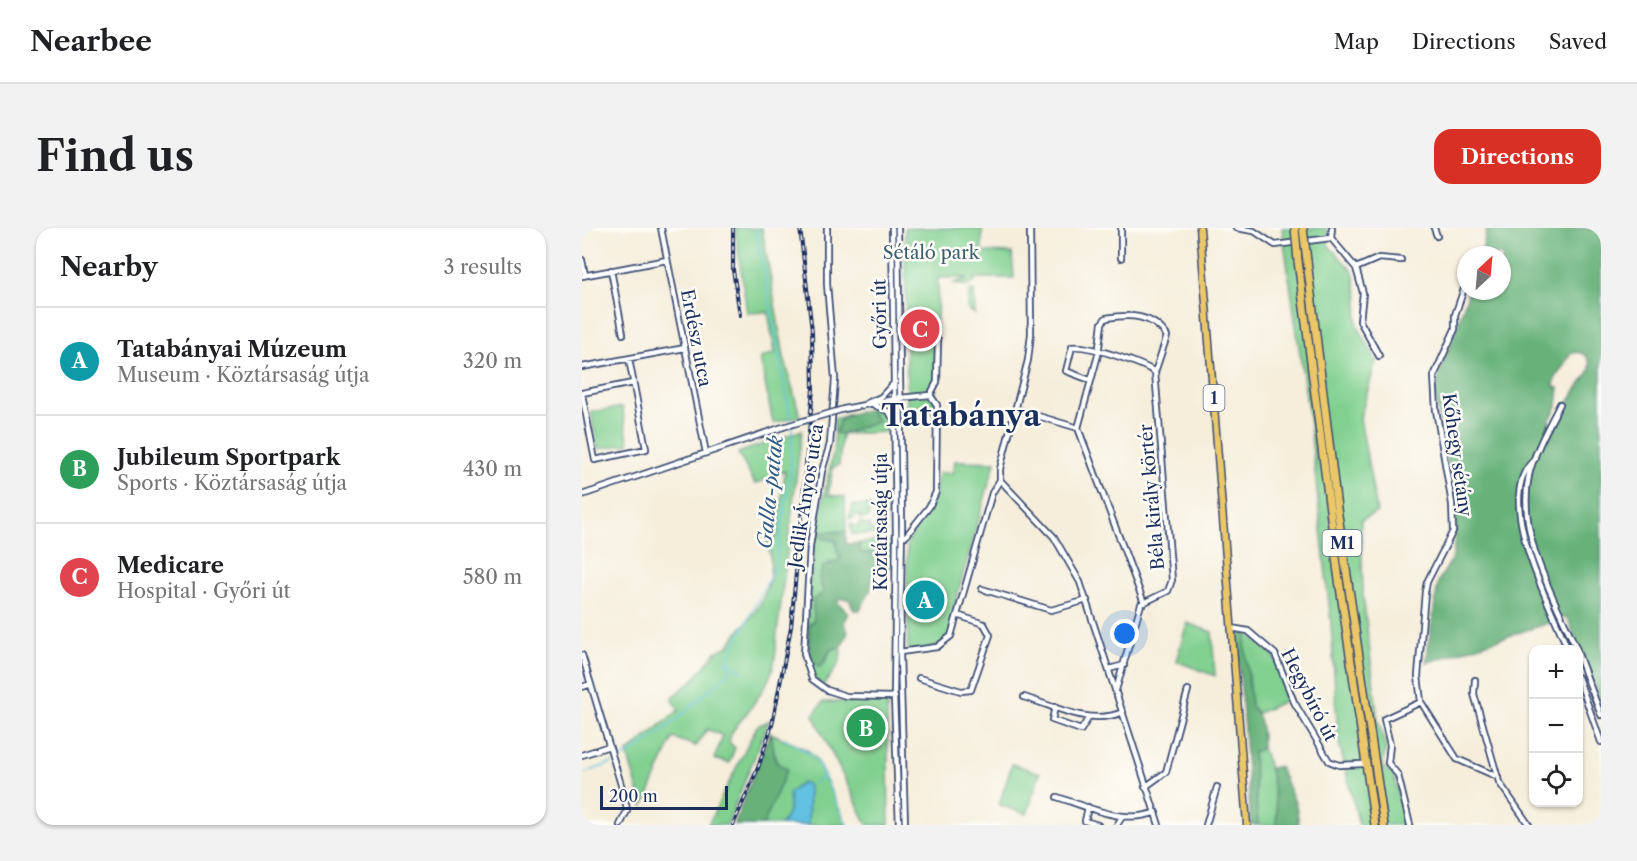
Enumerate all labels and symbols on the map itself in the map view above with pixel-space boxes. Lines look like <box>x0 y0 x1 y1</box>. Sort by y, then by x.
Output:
park label: Sétáló park <box>883 242 981 264</box>
north arrow <box>1457 246 1511 300</box>
street label: Győri út <box>868 278 892 349</box>
street label: Erdész utca <box>676 287 716 389</box>
pin: C <box>900 306 940 352</box>
road number: 1 <box>1204 385 1224 411</box>
street label: Kőhegy sétány <box>1437 392 1477 519</box>
district label: Tatabánya <box>881 397 1041 434</box>
street label: Jedlik Ányos utca <box>782 422 828 573</box>
street label: Béla király körtér <box>1135 423 1169 571</box>
water label: Galla-patak <box>752 433 788 550</box>
street label: Köztársaság útja <box>870 453 892 591</box>
road number: M1 <box>1322 530 1362 556</box>
pin: A <box>906 578 944 622</box>
your location <box>1110 619 1139 648</box>
street label: Hegybíró út <box>1276 645 1342 746</box>
pin: B <box>846 706 886 750</box>
scale bar <box>600 783 728 810</box>

